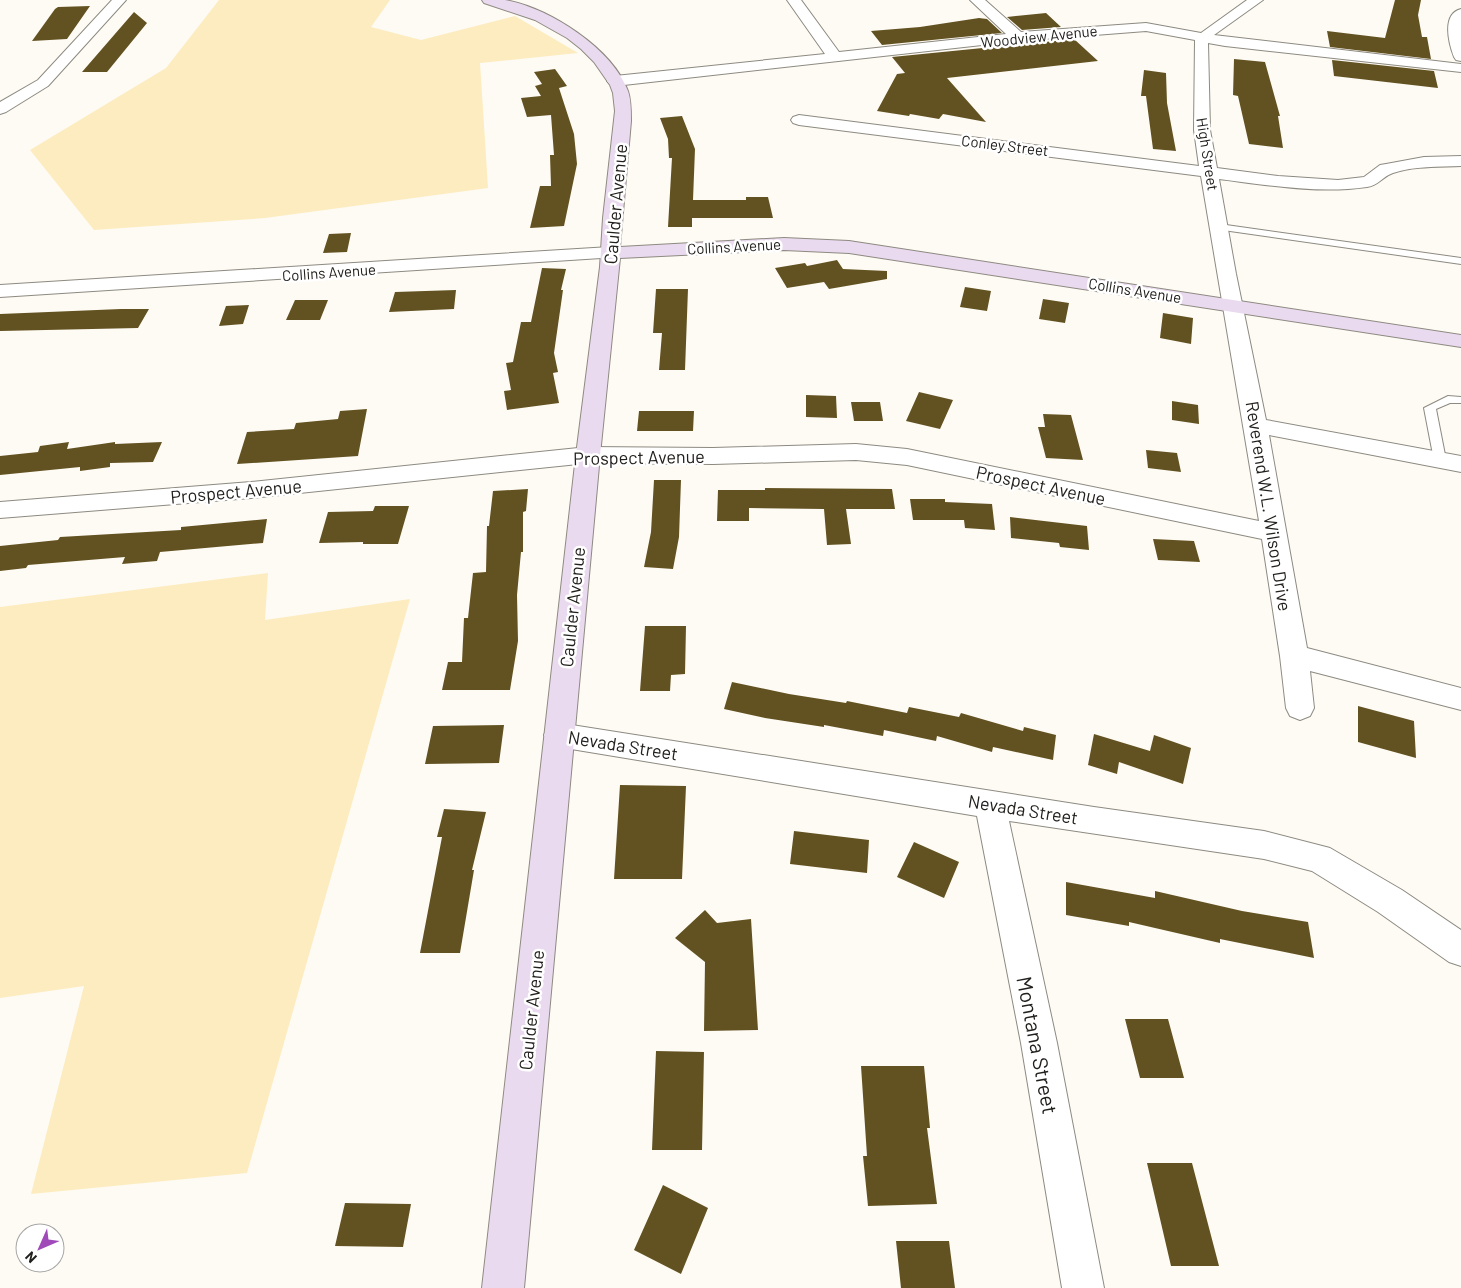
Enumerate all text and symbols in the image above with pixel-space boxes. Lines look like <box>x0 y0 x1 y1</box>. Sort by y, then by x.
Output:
street label: Woodview Avenue <box>980 21 1098 51</box>
street label: High Street <box>1193 116 1223 192</box>
street label: Conley Street <box>960 131 1050 159</box>
street label: Caulder Avenue <box>599 143 631 265</box>
street label: Collins Avenue <box>687 235 781 257</box>
street label: Collins Avenue <box>282 260 376 284</box>
street label: Collins Avenue <box>1087 274 1183 306</box>
street label: Reverend W.L. Wilson Drive <box>1242 399 1296 613</box>
street label: Prospect Avenue <box>573 445 705 469</box>
street label: Prospect Avenue <box>974 461 1108 509</box>
street label: Prospect Avenue <box>169 474 303 508</box>
street label: Caulder Avenue <box>555 546 589 668</box>
street label: Nevada Street <box>567 725 679 765</box>
street label: Nevada Street <box>967 789 1079 829</box>
street label: Caulder Avenue <box>514 949 548 1071</box>
street label: Montana Street <box>1012 974 1064 1116</box>
north arrow <box>15 1223 65 1273</box>
text: N <box>21 1248 40 1267</box>

